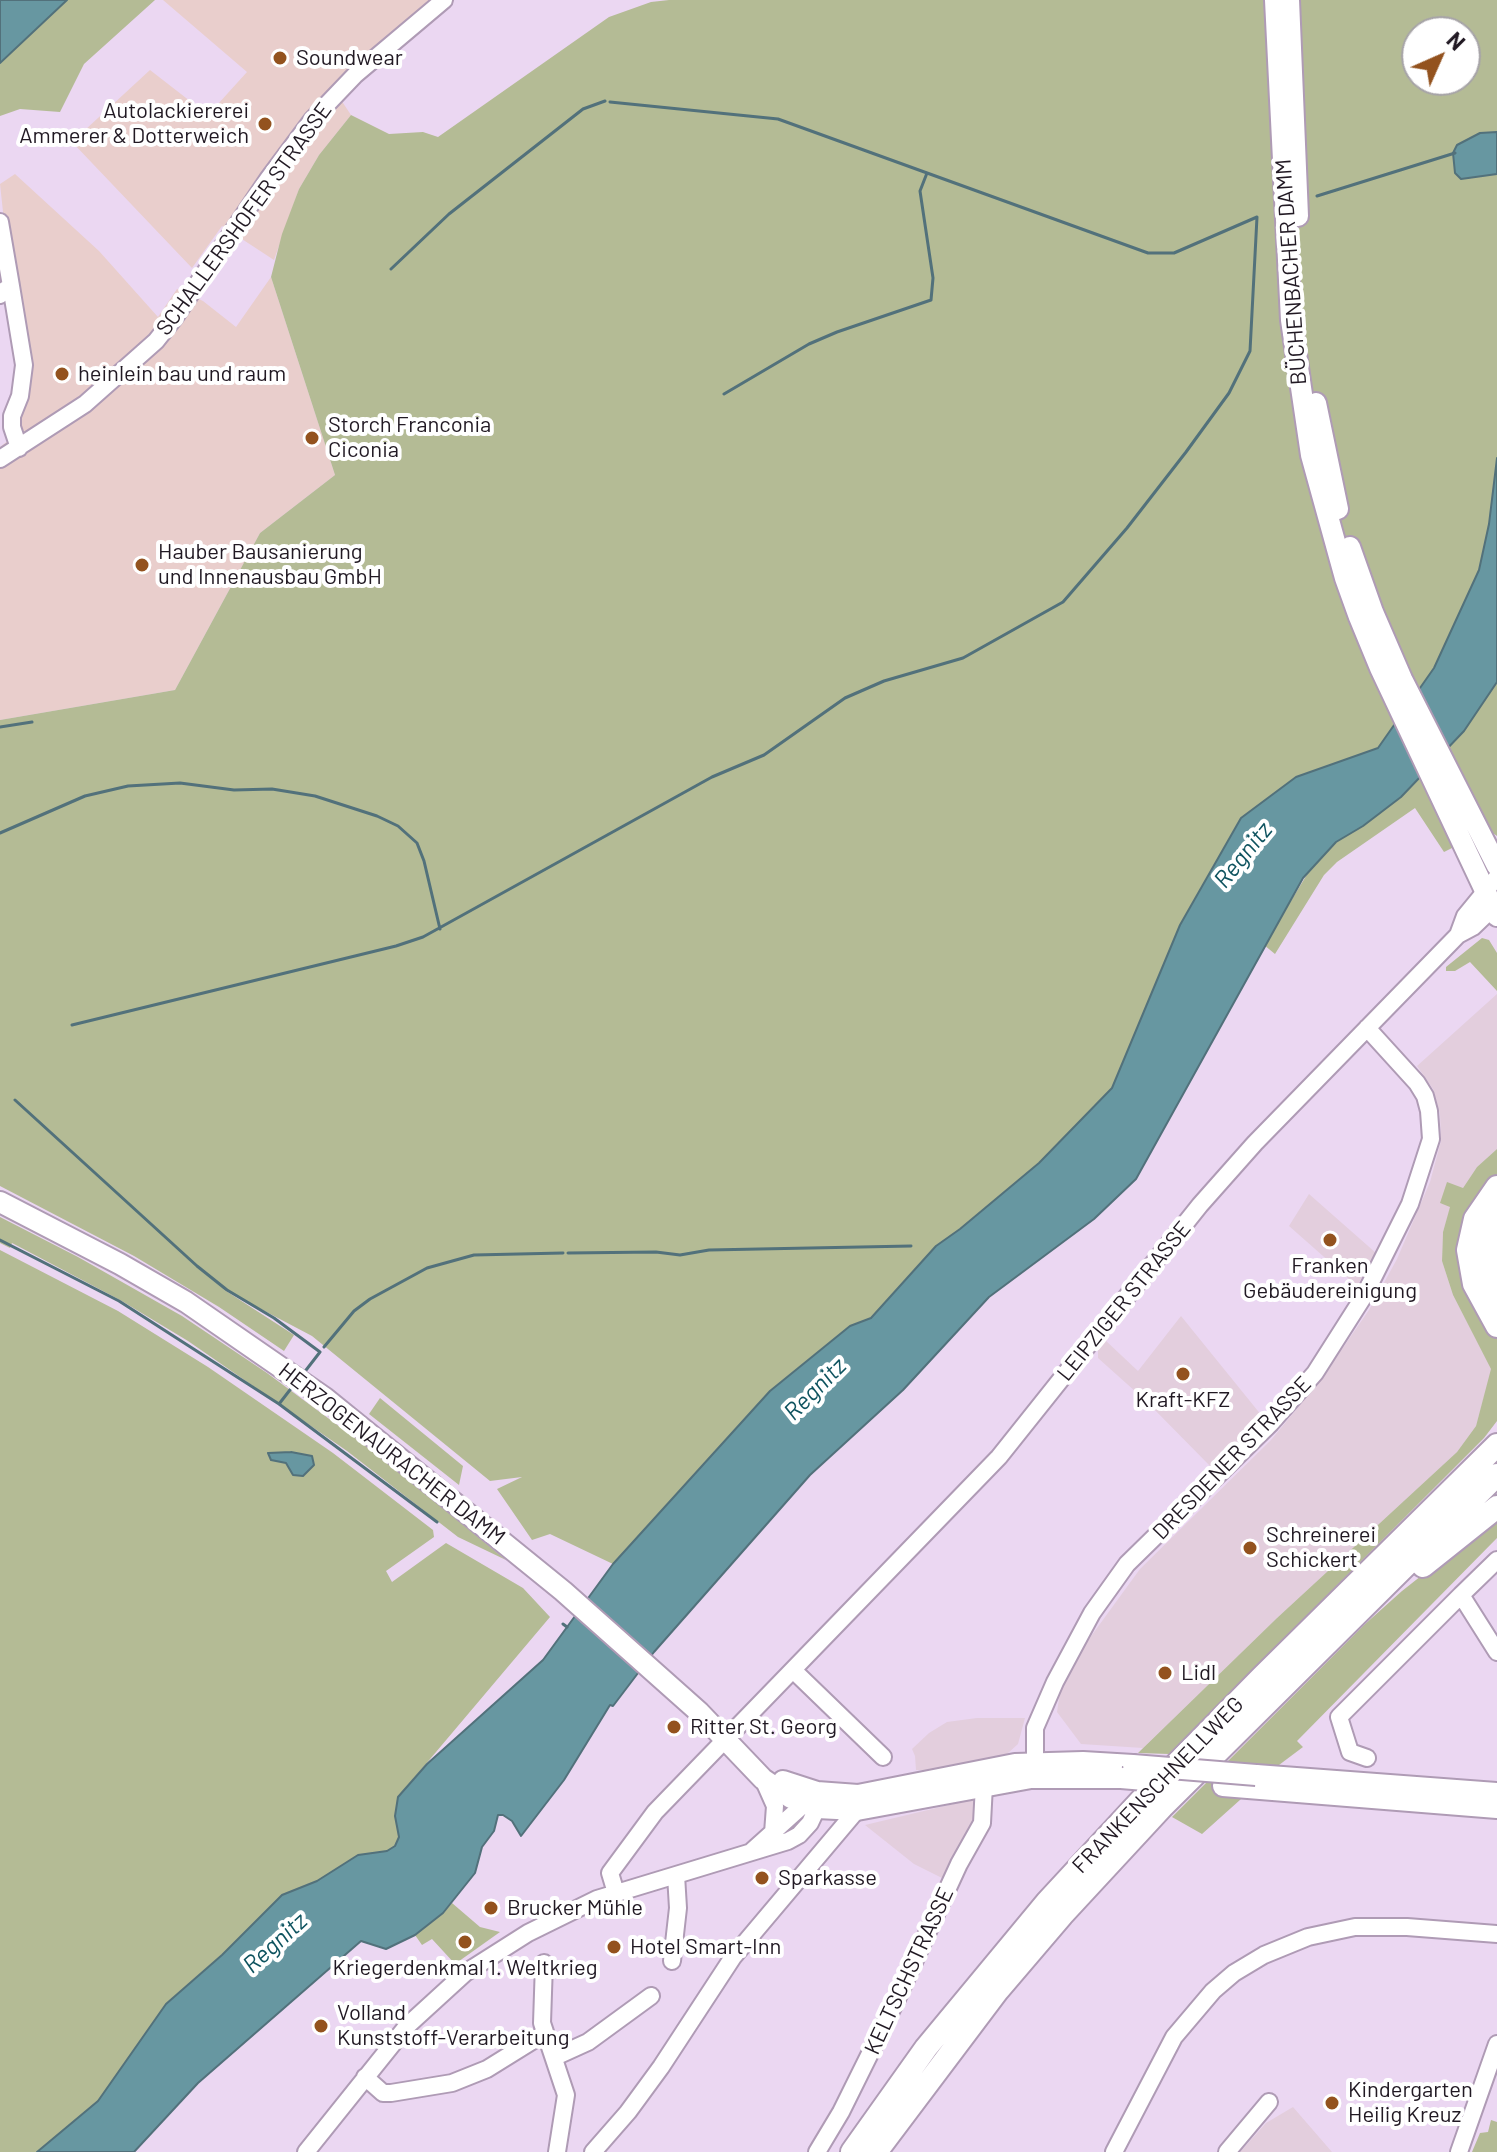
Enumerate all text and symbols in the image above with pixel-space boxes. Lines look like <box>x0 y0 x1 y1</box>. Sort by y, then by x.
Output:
north arrow <box>1401 16 1481 96</box>
text: N <box>1442 26 1471 55</box>
place label: Soundwear <box>296 45 403 71</box>
marker: Soundwear <box>271 49 289 67</box>
street label: SCHALLERSHOFER STRASSE <box>151 97 337 341</box>
place label: Autolackiererei Ammerer & Dotterweich <box>19 98 249 150</box>
marker: Autolackiererei Ammerer & Dotterweich <box>256 115 274 133</box>
street label: BÜCHENBACHER DAMM <box>1270 158 1312 386</box>
place label: heinlein bau und raum <box>78 361 286 387</box>
marker: heinlein bau und raum <box>53 365 71 383</box>
place label: Storch Franconia Ciconia <box>328 412 491 464</box>
marker: Storch Franconia Ciconia <box>303 429 321 447</box>
place label: Hauber Bausanierung und Innenausbau GmbH <box>158 539 382 590</box>
marker: Hauber Bausanierung und Innenausbau GmbH <box>133 556 151 574</box>
water label: Regnitz <box>1208 816 1278 894</box>
street label: LEIPZIGER STRASSE <box>1052 1216 1196 1386</box>
marker: Franken Gebäudereinigung <box>1321 1231 1339 1249</box>
place label: Franken Gebäudereinigung <box>1243 1253 1417 1304</box>
water label: Regnitz <box>778 1352 852 1426</box>
street label: HERZOGENAURACHER DAMM <box>273 1357 511 1551</box>
marker: Kraft-KFZ <box>1174 1365 1192 1383</box>
street label: DRESDENER STRASSE <box>1147 1371 1317 1545</box>
place label: Kraft-KFZ <box>1136 1387 1230 1413</box>
place label: Schreinerei Schickert <box>1266 1522 1376 1574</box>
marker: Schreinerei Schickert <box>1241 1539 1259 1557</box>
place label: Lidl <box>1181 1660 1216 1686</box>
marker: Lidl <box>1156 1664 1174 1682</box>
street label: FRANKENSCHNELLWEG <box>1067 1691 1249 1879</box>
place label: Ritter St. Georg <box>690 1714 837 1740</box>
marker: Ritter St. Georg <box>665 1718 683 1736</box>
place label: Sparkasse <box>778 1865 877 1891</box>
marker: Sparkasse <box>753 1869 771 1887</box>
street label: KELTSCHSTRASSE <box>859 1883 959 2059</box>
place label: Brucker Mühle <box>507 1895 643 1921</box>
marker: Brucker Mühle <box>482 1899 500 1917</box>
water label: Regnitz <box>237 1907 313 1979</box>
marker: Kriegerdenkmal 1. Weltkrieg <box>456 1933 474 1951</box>
place label: Hotel Smart-Inn <box>630 1934 781 1960</box>
marker: Hotel Smart-Inn <box>605 1938 623 1956</box>
place label: Kriegerdenkmal 1. Weltkrieg <box>332 1955 598 1981</box>
place label: Volland Kunststoff-Verarbeitung <box>337 2000 569 2052</box>
marker: Volland Kunststoff-Verarbeitung <box>312 2017 330 2035</box>
place label: Kindergarten Heilig Kreuz <box>1348 2077 1473 2128</box>
marker: Kindergarten Heilig Kreuz <box>1323 2094 1341 2112</box>

